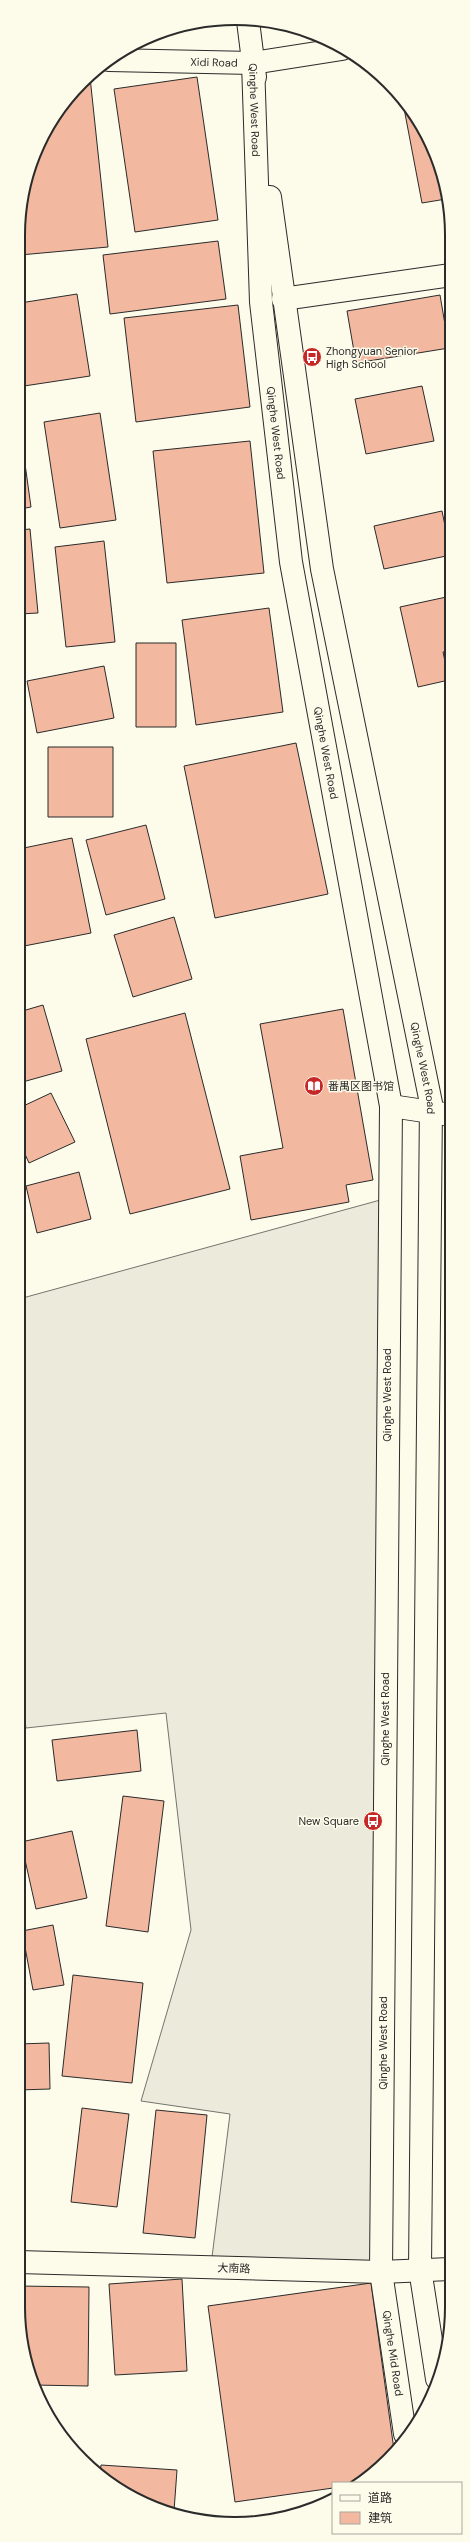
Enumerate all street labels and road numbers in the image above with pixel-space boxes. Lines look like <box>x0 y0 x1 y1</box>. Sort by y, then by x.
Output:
street label: Xidi Road <box>190 55 238 70</box>
street label: Qinghe West Road <box>246 63 263 157</box>
street label: Qinghe West Road <box>264 386 288 480</box>
street label: Qinghe West Road <box>311 706 341 800</box>
street label: Qinghe West Road <box>408 1021 438 1114</box>
street label: Qinghe West Road <box>380 1348 394 1442</box>
street label: Qinghe West Road <box>378 1672 392 1766</box>
street label: Qinghe West Road <box>376 1996 390 2090</box>
street label: 大南路 <box>217 2260 251 2276</box>
street label: Qinghe Mid Road <box>380 2309 406 2397</box>

